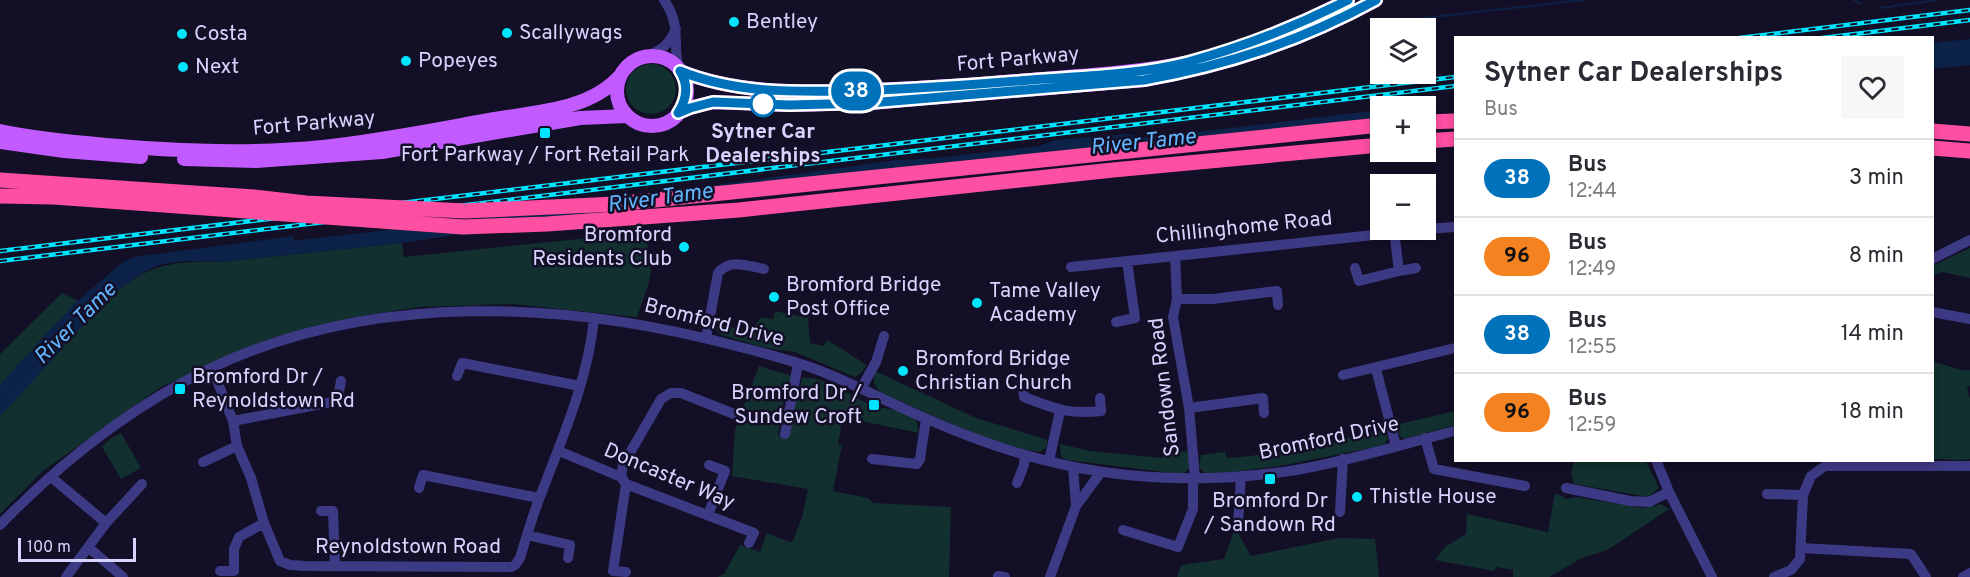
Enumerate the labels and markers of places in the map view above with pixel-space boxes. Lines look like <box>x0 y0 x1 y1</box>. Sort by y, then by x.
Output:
place label: Bentley <box>746 9 818 36</box>
marker: Bentley <box>727 15 741 29</box>
place label: Scallywags <box>519 20 623 47</box>
place label: Costa <box>194 21 248 48</box>
marker: Scallywags <box>500 26 514 40</box>
marker: Costa <box>175 27 189 41</box>
place label: Popeyes <box>418 48 498 75</box>
place label: Next <box>195 54 239 81</box>
marker: Popeyes <box>399 54 413 68</box>
marker: Next <box>176 60 190 74</box>
marker: Sytner Car Dealerships <box>750 91 776 117</box>
place label: Sytner Car Dealerships <box>705 119 821 170</box>
marker: Fort Parkway / Fort Retail Park <box>538 126 552 140</box>
place label: Fort Parkway / Fort Retail Park <box>401 142 689 169</box>
place label: Bromford Residents Club <box>532 222 672 273</box>
marker: Bromford Residents Club <box>677 240 691 254</box>
place label: Bromford Bridge Post Office <box>786 272 941 323</box>
place label: Tame Valley Academy <box>989 278 1101 329</box>
marker: Bromford Bridge Post Office <box>767 290 781 304</box>
marker: Tame Valley Academy <box>970 296 984 310</box>
place label: Bromford Bridge Christian Church <box>915 346 1072 397</box>
place label: Bromford Dr / Reynoldstown Rd <box>192 364 355 415</box>
marker: Bromford Bridge Christian Church <box>896 364 910 378</box>
place label: Bromford Dr / Sundew Croft <box>731 380 862 431</box>
marker: Bromford Dr / Reynoldstown Rd <box>173 382 187 396</box>
marker: Bromford Dr / Sundew Croft <box>867 398 881 412</box>
marker: Bromford Dr / Sandown Rd <box>1263 472 1277 486</box>
place label: Thistle House <box>1369 484 1497 511</box>
place label: Bromford Dr / Sandown Rd <box>1203 488 1336 539</box>
marker: Thistle House <box>1350 490 1364 504</box>

